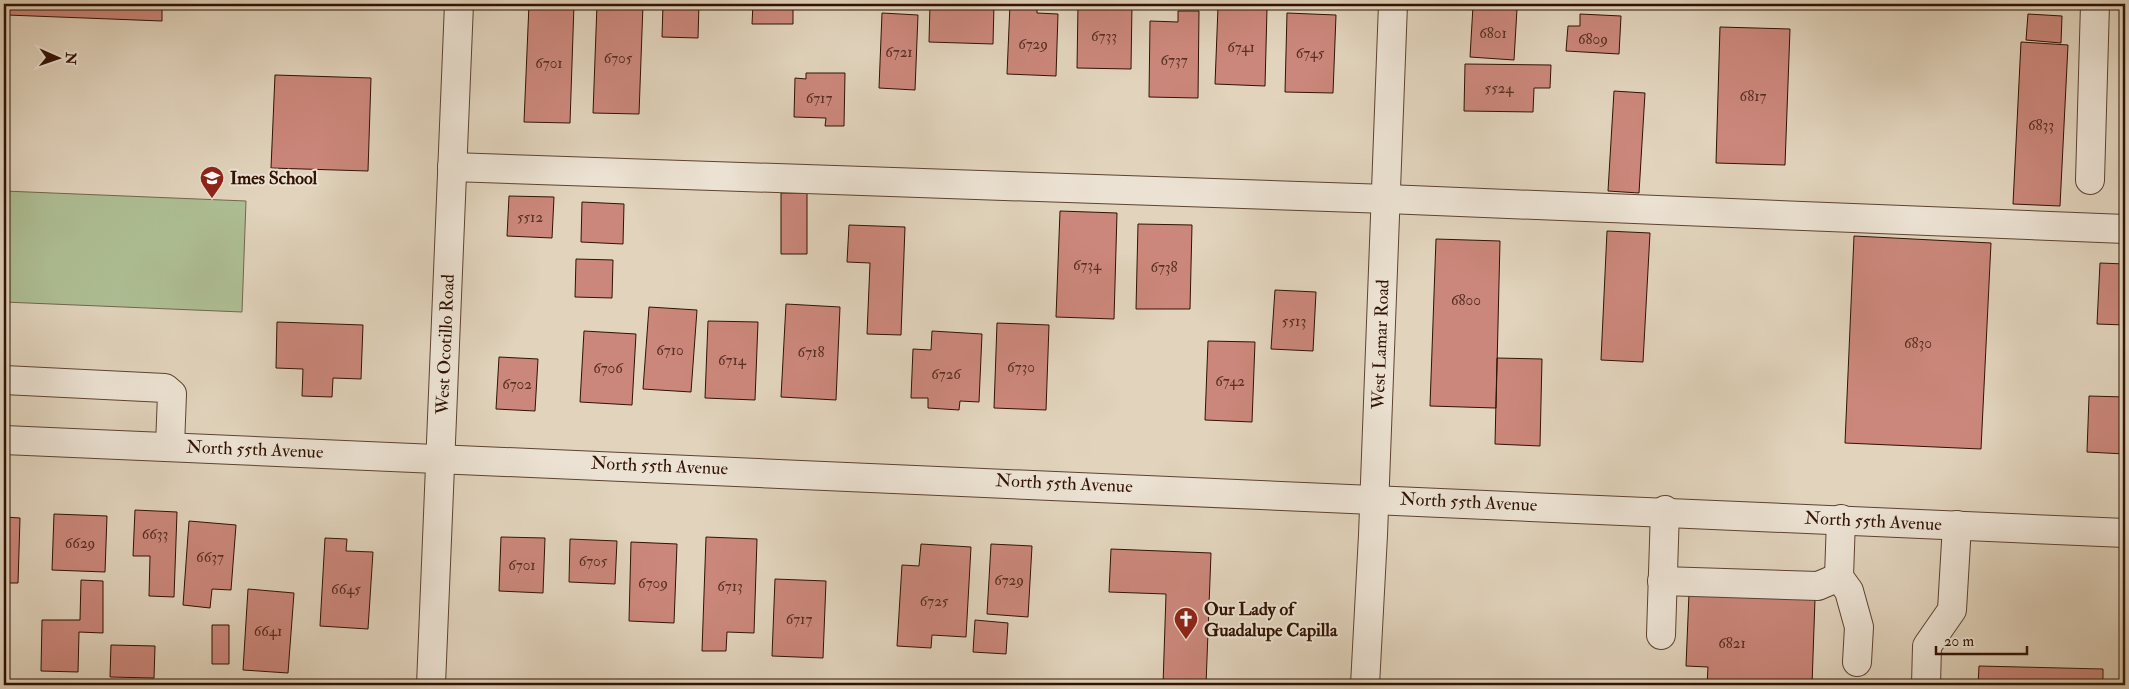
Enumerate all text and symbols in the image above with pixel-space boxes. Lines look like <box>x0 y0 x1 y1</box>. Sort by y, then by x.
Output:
house number: 6801 <box>1479 24 1507 43</box>
house number: 6733 <box>1091 27 1117 46</box>
house number: 6809 <box>1578 30 1608 49</box>
north arrow <box>32 32 82 82</box>
house number: 6729 <box>1018 35 1048 54</box>
house number: 6741 <box>1227 38 1255 57</box>
house number: 6721 <box>885 43 913 62</box>
house number: 6745 <box>1296 44 1325 63</box>
house number: 6705 <box>604 49 633 68</box>
text: N <box>62 51 79 65</box>
house number: 6737 <box>1160 51 1188 70</box>
house number: 6701 <box>535 54 563 73</box>
house number: 5524 <box>1485 79 1514 98</box>
house number: 6817 <box>1740 87 1767 106</box>
house number: 6717 <box>806 89 832 108</box>
house number: 6833 <box>2028 116 2054 135</box>
school or university icon: Imes School <box>199 165 225 199</box>
place label: Imes School <box>230 167 318 190</box>
house number: 5512 <box>517 208 543 227</box>
house number: 6734 <box>1073 256 1102 275</box>
house number: 6738 <box>1150 258 1178 277</box>
street label: West Ocotillo Road <box>431 274 460 416</box>
street label: West Lamar Road <box>1367 279 1395 411</box>
house number: 6800 <box>1451 291 1481 310</box>
house number: 5513 <box>1282 312 1306 331</box>
house number: 6830 <box>1904 334 1932 353</box>
house number: 6710 <box>656 341 684 360</box>
house number: 6718 <box>798 343 824 362</box>
house number: 6714 <box>718 351 747 370</box>
house number: 6730 <box>1007 358 1035 377</box>
house number: 6706 <box>593 359 624 378</box>
house number: 6726 <box>931 365 962 384</box>
house number: 6742 <box>1215 372 1245 391</box>
house number: 6702 <box>502 375 532 394</box>
street label: North 55th Avenue <box>186 436 324 464</box>
street label: North 55th Avenue <box>590 452 729 480</box>
street label: North 55th Avenue <box>995 469 1134 498</box>
street label: North 55th Avenue <box>1400 488 1538 517</box>
street label: North 55th Avenue <box>1804 507 1943 536</box>
house number: 6633 <box>142 525 168 544</box>
house number: 6629 <box>65 534 95 553</box>
house number: 6637 <box>196 548 224 567</box>
house number: 6705 <box>579 552 608 571</box>
house number: 6701 <box>508 556 536 575</box>
house number: 6729 <box>994 571 1024 590</box>
house number: 6709 <box>638 574 668 593</box>
house number: 6713 <box>717 577 743 596</box>
house number: 6645 <box>331 580 361 599</box>
house number: 6725 <box>920 592 949 611</box>
place label: Our Lady of Guadalupe Capilla <box>1204 598 1338 642</box>
church icon: Our Lady of Guadalupe Capilla <box>1173 606 1199 640</box>
house number: 6717 <box>786 610 812 629</box>
house number: 6641 <box>254 622 282 641</box>
scale bar <box>1936 624 2028 656</box>
text: 20 m <box>1944 632 1974 651</box>
house number: 6821 <box>1718 634 1746 653</box>

